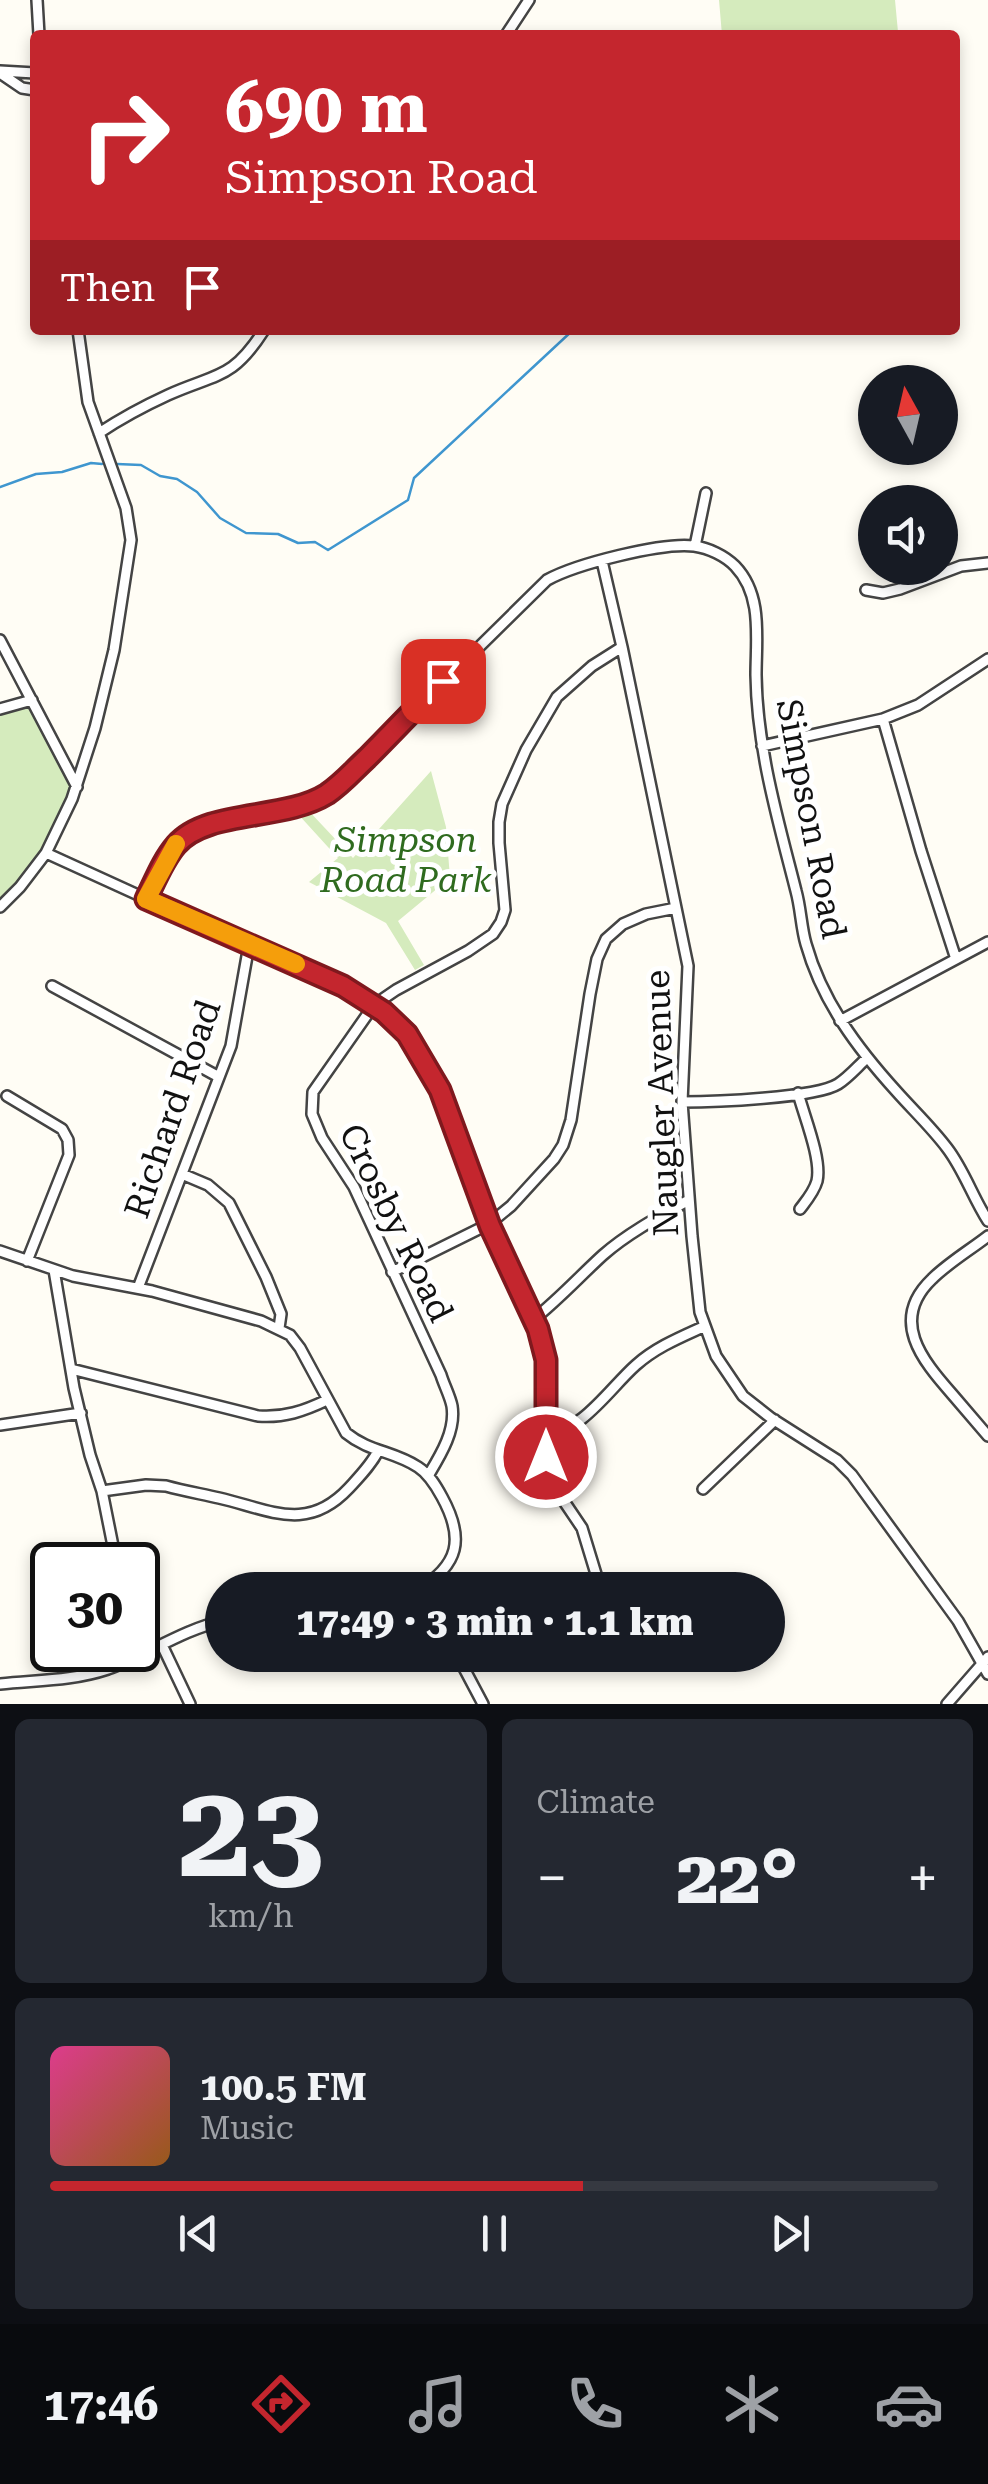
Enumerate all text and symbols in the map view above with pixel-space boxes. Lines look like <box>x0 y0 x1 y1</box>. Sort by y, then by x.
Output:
text: 690 m <box>225 67 428 149</box>
icon: right <box>60 70 190 200</box>
text: Simpson Road <box>225 151 538 204</box>
icon: arrive <box>175 260 230 315</box>
text: Then <box>60 266 155 310</box>
north arrow <box>858 365 958 465</box>
map controls <box>858 365 958 585</box>
button: sound <box>858 485 958 585</box>
pin <box>401 639 486 724</box>
icon: arrive <box>416 654 471 709</box>
street label: Simpson Road <box>768 696 854 942</box>
park label: Simpson Road Park <box>319 820 492 901</box>
street label: Naugler Avenue <box>637 969 687 1237</box>
street label: Richard Road <box>117 995 229 1223</box>
street label: Crosby Road <box>330 1117 462 1329</box>
position arrow <box>494 1405 598 1509</box>
speed limit sign: 30 <box>30 1542 160 1672</box>
text: 17:49 · 3 min · 1.1 km <box>296 1600 694 1644</box>
text: 23 <box>178 1755 324 1908</box>
text: Climate <box>537 1783 655 1821</box>
text: 22° <box>676 1833 798 1921</box>
text: − <box>537 1846 567 1910</box>
text: + <box>907 1846 938 1910</box>
text: km/h <box>208 1897 294 1935</box>
text: 100.5 FM <box>200 2065 367 2109</box>
text: Music <box>200 2109 294 2147</box>
icon: previous <box>171 2206 226 2261</box>
icon: pause <box>467 2206 522 2261</box>
icon: next <box>763 2206 818 2261</box>
icon: directions <box>246 2369 316 2439</box>
icon: music <box>403 2369 473 2439</box>
icon: phone <box>560 2369 630 2439</box>
icon: climate <box>717 2369 787 2439</box>
icon: car <box>874 2369 944 2439</box>
text: 17:46 <box>44 2378 158 2431</box>

